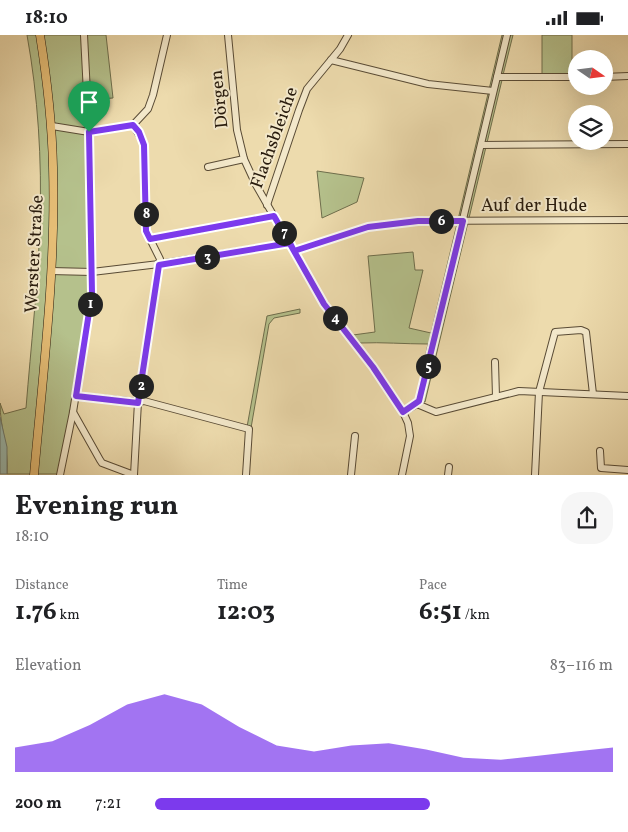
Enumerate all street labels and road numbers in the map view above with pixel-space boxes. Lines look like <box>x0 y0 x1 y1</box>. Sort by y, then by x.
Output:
street label: Dörgen <box>204 68 236 130</box>
street label: Flachsbleiche <box>245 84 305 192</box>
street label: Werster Straße <box>19 194 51 314</box>
street label: Auf der Hude <box>481 194 587 219</box>

